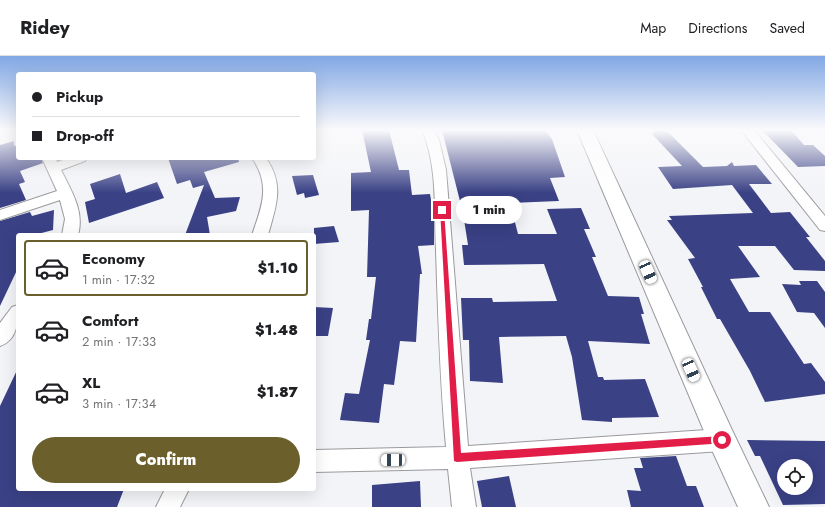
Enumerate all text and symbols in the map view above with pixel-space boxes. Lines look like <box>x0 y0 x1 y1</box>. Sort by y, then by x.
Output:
text: Ridey <box>20 14 70 41</box>
text: Map <box>640 18 666 38</box>
text: Directions <box>688 18 748 38</box>
text: Saved <box>770 18 805 38</box>
text: Pickup <box>56 86 103 108</box>
text: Drop-off <box>56 125 114 147</box>
callout: 1 min <box>456 196 522 224</box>
text: 1 min <box>473 200 505 219</box>
route end <box>433 201 451 219</box>
text: Economy <box>82 248 145 270</box>
icon: car <box>34 250 70 286</box>
text: $1.10 <box>258 257 298 279</box>
car <box>638 259 658 285</box>
text: 1 min · 17:32 <box>82 270 155 289</box>
text: Comfort <box>82 310 139 332</box>
icon: car <box>34 312 70 348</box>
text: $1.48 <box>255 319 298 341</box>
text: 2 min · 17:33 <box>82 332 156 351</box>
car <box>681 357 701 383</box>
text: XL <box>82 372 100 394</box>
icon: car <box>34 374 70 410</box>
text: $1.87 <box>257 381 298 403</box>
text: 3 min · 17:34 <box>82 394 156 413</box>
route start <box>713 431 731 449</box>
button: Confirm <box>32 437 300 483</box>
car <box>381 454 405 466</box>
map controls <box>777 459 813 495</box>
button: locate <box>777 459 813 495</box>

